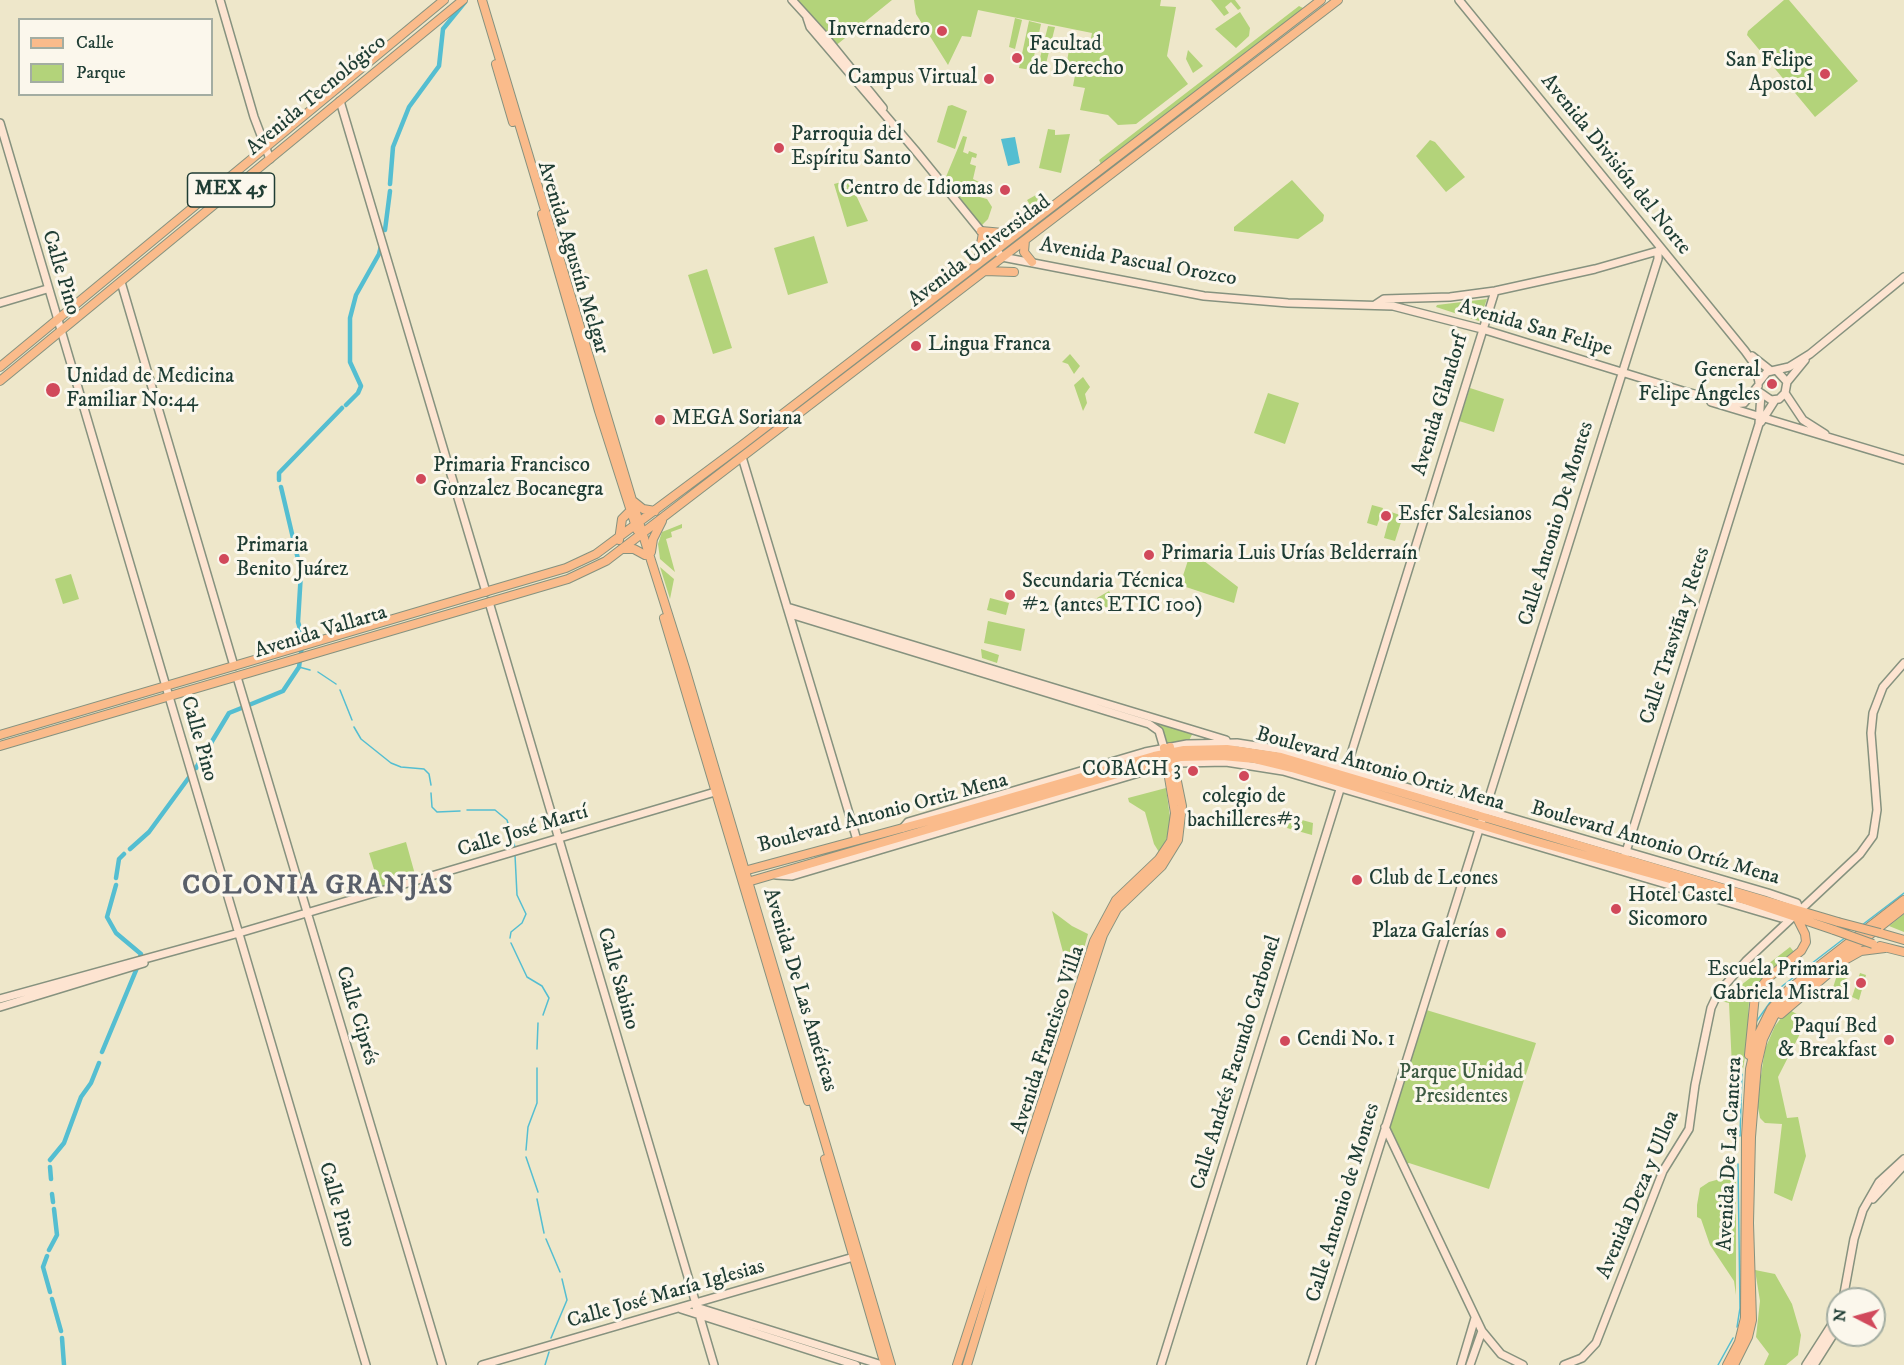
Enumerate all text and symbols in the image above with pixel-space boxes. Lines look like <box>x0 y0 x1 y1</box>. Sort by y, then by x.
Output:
legend <box>18 18 213 96</box>
place label: Invernadero <box>828 18 930 44</box>
marker: Invernadero <box>935 24 949 38</box>
street label: Avenida Tecnológico <box>242 30 392 162</box>
text: Calle <box>76 32 114 54</box>
place label: Facultad de Derecho <box>1029 33 1124 83</box>
place label: San Felipe Apostol <box>1726 49 1813 99</box>
marker: Facultad de Derecho <box>1010 51 1024 65</box>
text: Parque <box>76 62 126 84</box>
place label: Campus Virtual <box>848 66 977 92</box>
marker: San Felipe Apostol <box>1818 67 1832 81</box>
street label: Avenida División del Norte <box>1534 70 1696 260</box>
marker: Campus Virtual <box>982 72 996 86</box>
place label: Parroquia del Espíritu Santo <box>791 123 911 173</box>
marker: Parroquia del Espíritu Santo <box>772 141 786 155</box>
street label: Avenida Agustín Melgar <box>531 159 613 357</box>
road number: MEX 45 <box>188 173 274 207</box>
place label: Centro de Idiomas <box>840 177 993 203</box>
marker: Centro de Idiomas <box>998 183 1012 197</box>
street label: Avenida Universidad <box>904 190 1056 314</box>
street label: Calle Pino <box>35 228 85 318</box>
street label: Avenida Pascual Orozco <box>1038 233 1238 293</box>
street label: Avenida San Felipe <box>1455 295 1615 363</box>
street label: Avenida Glandorf <box>1407 331 1475 479</box>
place label: Lingua Franca <box>928 333 1051 359</box>
marker: Lingua Franca <box>909 339 923 353</box>
place label: General Felipe Ángeles <box>1638 359 1760 409</box>
place label: Unidad de Medicina Familiar No:44 <box>66 365 234 415</box>
marker: General Felipe Ángeles <box>1765 377 1779 391</box>
marker: Unidad de Medicina Familiar No:44 <box>44 381 62 399</box>
place label: MEGA Soriana <box>672 407 802 433</box>
marker: MEGA Soriana <box>653 413 667 427</box>
street label: Calle Antonio De Montes <box>1514 419 1600 629</box>
place label: Primaria Francisco Gonzalez Bocanegra <box>433 454 603 504</box>
marker: Primaria Francisco Gonzalez Bocanegra <box>414 472 428 486</box>
place label: Esfer Salesianos <box>1398 503 1532 529</box>
marker: Esfer Salesianos <box>1379 509 1393 523</box>
place label: Primaria Benito Juárez <box>236 534 348 584</box>
place label: Primaria Luis Urías Belderraín <box>1161 542 1418 568</box>
street label: Calle Trasviña y Retes <box>1635 544 1717 728</box>
marker: Primaria Luis Urías Belderraín <box>1142 548 1156 562</box>
marker: Primaria Benito Juárez <box>217 552 231 566</box>
place label: Secundaria Técnica #2 (antes ETIC 100) <box>1022 570 1202 620</box>
marker: Secundaria Técnica #2 (antes ETIC 100) <box>1003 588 1017 602</box>
street label: Avenida Vallarta <box>252 601 390 665</box>
street label: Calle Pino <box>174 694 222 784</box>
street label: Boulevard Antonio Ortiz Mena <box>1253 722 1507 818</box>
place label: COBACH 3 <box>1082 758 1181 784</box>
marker: COBACH 3 <box>1186 764 1200 778</box>
street label: Boulevard Antonio Ortiz Mena <box>755 768 1011 860</box>
marker: colegio de bachilleres#3 <box>1237 769 1251 783</box>
place label: colegio de bachilleres#3 <box>1187 785 1301 835</box>
street label: Boulevard Antonio Ortíz Mena <box>1528 796 1782 892</box>
street label: Calle José Martí <box>455 800 591 864</box>
place label: Club de Leones <box>1369 867 1498 893</box>
district label: COLONIA GRANJAS <box>182 871 454 903</box>
marker: Club de Leones <box>1350 873 1364 887</box>
place label: Hotel Castel Sicomoro <box>1628 884 1733 934</box>
street label: Avenida De Las Américas <box>756 885 842 1095</box>
marker: Hotel Castel Sicomoro <box>1609 902 1623 916</box>
place label: Plaza Galerías <box>1371 920 1489 946</box>
street label: Calle Sabino <box>590 925 644 1033</box>
marker: Plaza Galerías <box>1494 926 1508 940</box>
street label: Calle Andrés Facundo Carbonel <box>1186 933 1288 1193</box>
street label: Avenida Francisco Villa <box>1007 943 1091 1137</box>
place label: Escuela Primaria Gabriela Mistral <box>1707 958 1849 1008</box>
street label: Calle Ciprés <box>329 964 383 1068</box>
marker: Escuela Primaria Gabriela Mistral <box>1854 976 1868 990</box>
place label: Paquí Bed & Breakfast <box>1778 1015 1877 1065</box>
place label: Cendi No. 1 <box>1297 1028 1395 1054</box>
marker: Paquí Bed & Breakfast <box>1882 1033 1896 1047</box>
marker: Cendi No. 1 <box>1278 1034 1292 1048</box>
street label: Avenida De La Cantera <box>1713 1056 1749 1252</box>
park label: Parque Unidad Presidentes <box>1399 1061 1523 1111</box>
street label: Calle Antonio de Montes <box>1302 1100 1386 1306</box>
street label: Avenida Deza y Ulloa <box>1592 1107 1686 1283</box>
street label: Calle Pino <box>312 1160 360 1250</box>
street label: Calle José María Iglesias <box>565 1255 767 1335</box>
north arrow <box>1826 1287 1886 1347</box>
text: N <box>1829 1308 1851 1323</box>

